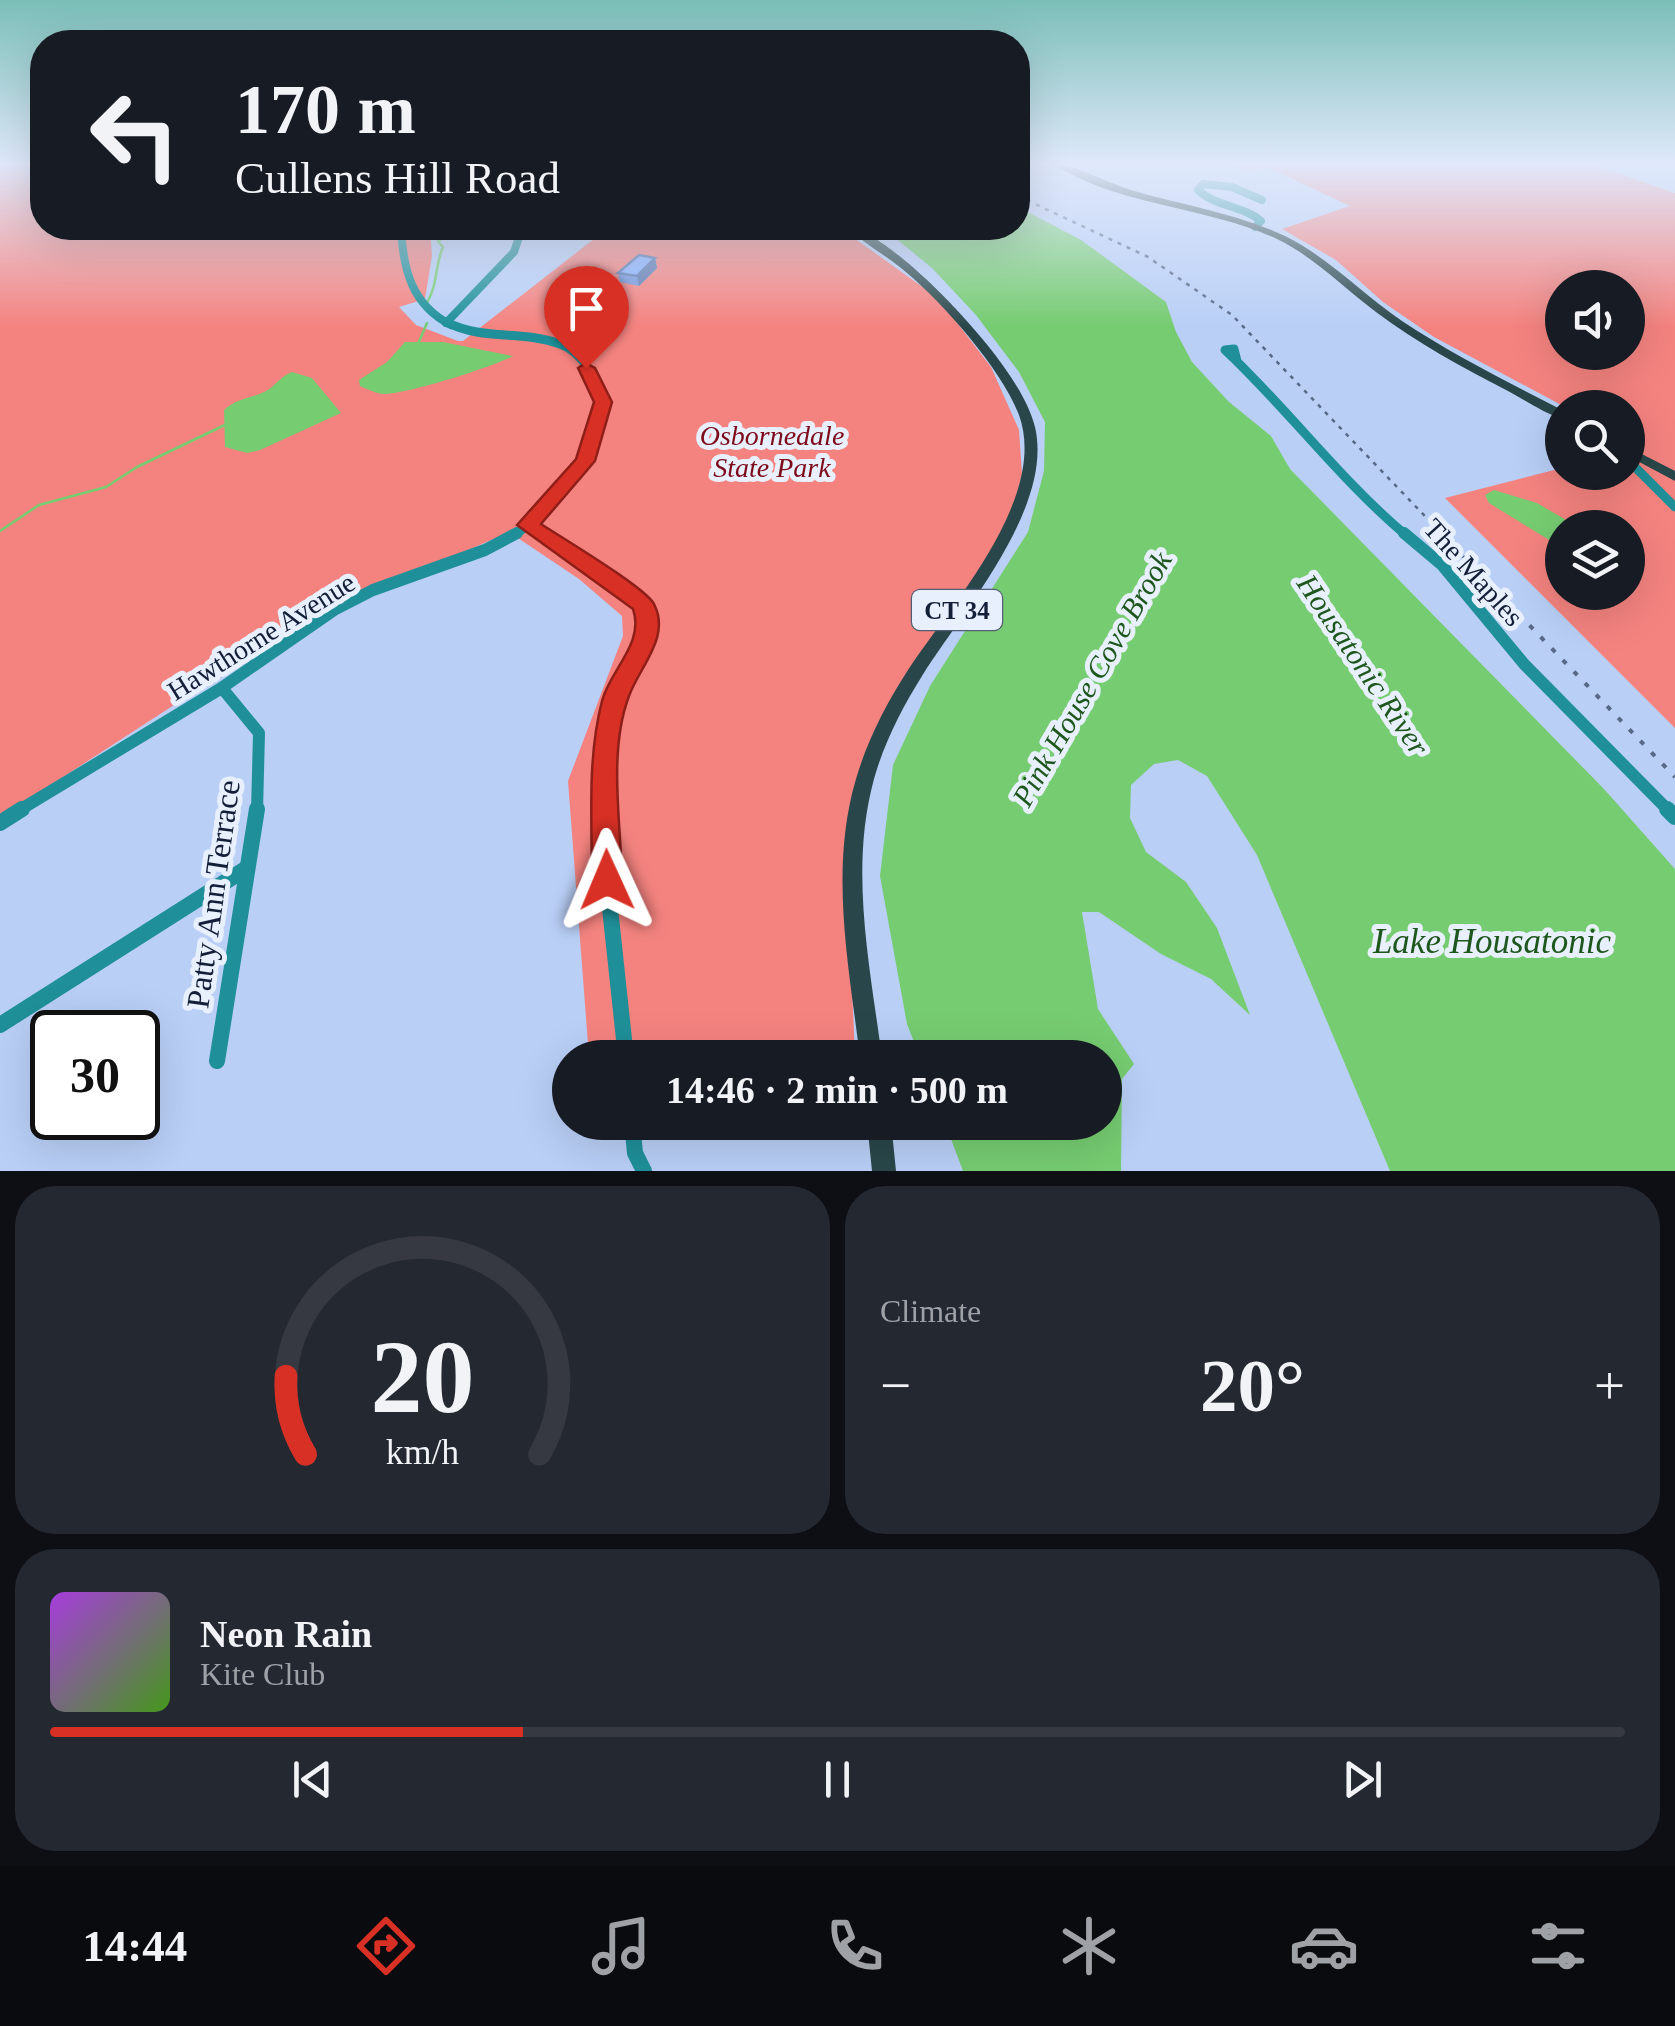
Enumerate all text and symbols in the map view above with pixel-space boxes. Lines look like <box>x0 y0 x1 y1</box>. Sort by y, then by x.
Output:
icon: left <box>70 70 200 200</box>
text: 170 m <box>235 71 416 148</box>
text: Cullens Hill Road <box>235 153 560 203</box>
pin <box>544 266 629 369</box>
map controls <box>1545 270 1645 610</box>
button: sound <box>1545 270 1645 370</box>
icon: arrive <box>559 281 614 336</box>
button: search <box>1545 390 1645 490</box>
park label: Osbornedale State Park <box>700 420 844 483</box>
button: layers <box>1545 510 1645 610</box>
street label: The Maples <box>1418 513 1530 632</box>
water label: Pink House Cove Brook <box>1005 545 1178 813</box>
street label: Hawthorne Avenue <box>162 566 361 706</box>
water label: Housatonic River <box>1290 567 1436 762</box>
road number: CT 34 <box>912 590 1002 630</box>
street label: Patty Ann Terrace <box>179 778 247 1010</box>
position arrow <box>555 828 659 932</box>
water label: Lake Housatonic <box>1372 922 1612 961</box>
speed limit sign: 30 <box>30 1010 160 1140</box>
text: 14:46 · 2 min · 500 m <box>666 1069 1008 1111</box>
text: Climate <box>880 1293 981 1329</box>
text: 20 <box>371 1319 475 1434</box>
text: 20° <box>1200 1344 1305 1427</box>
text: − <box>880 1355 911 1416</box>
text: + <box>1594 1355 1625 1416</box>
text: km/h <box>386 1432 459 1472</box>
text: Neon Rain <box>200 1613 372 1655</box>
text: Kite Club <box>200 1656 325 1692</box>
icon: previous <box>285 1752 340 1807</box>
icon: pause <box>810 1752 865 1807</box>
icon: next <box>1335 1752 1390 1807</box>
icon: directions <box>351 1911 421 1981</box>
icon: music <box>586 1911 656 1981</box>
icon: phone <box>820 1911 890 1981</box>
icon: climate <box>1054 1911 1124 1981</box>
icon: car <box>1289 1911 1359 1981</box>
icon: filters <box>1523 1911 1593 1981</box>
text: 14:44 <box>82 1921 187 1971</box>

